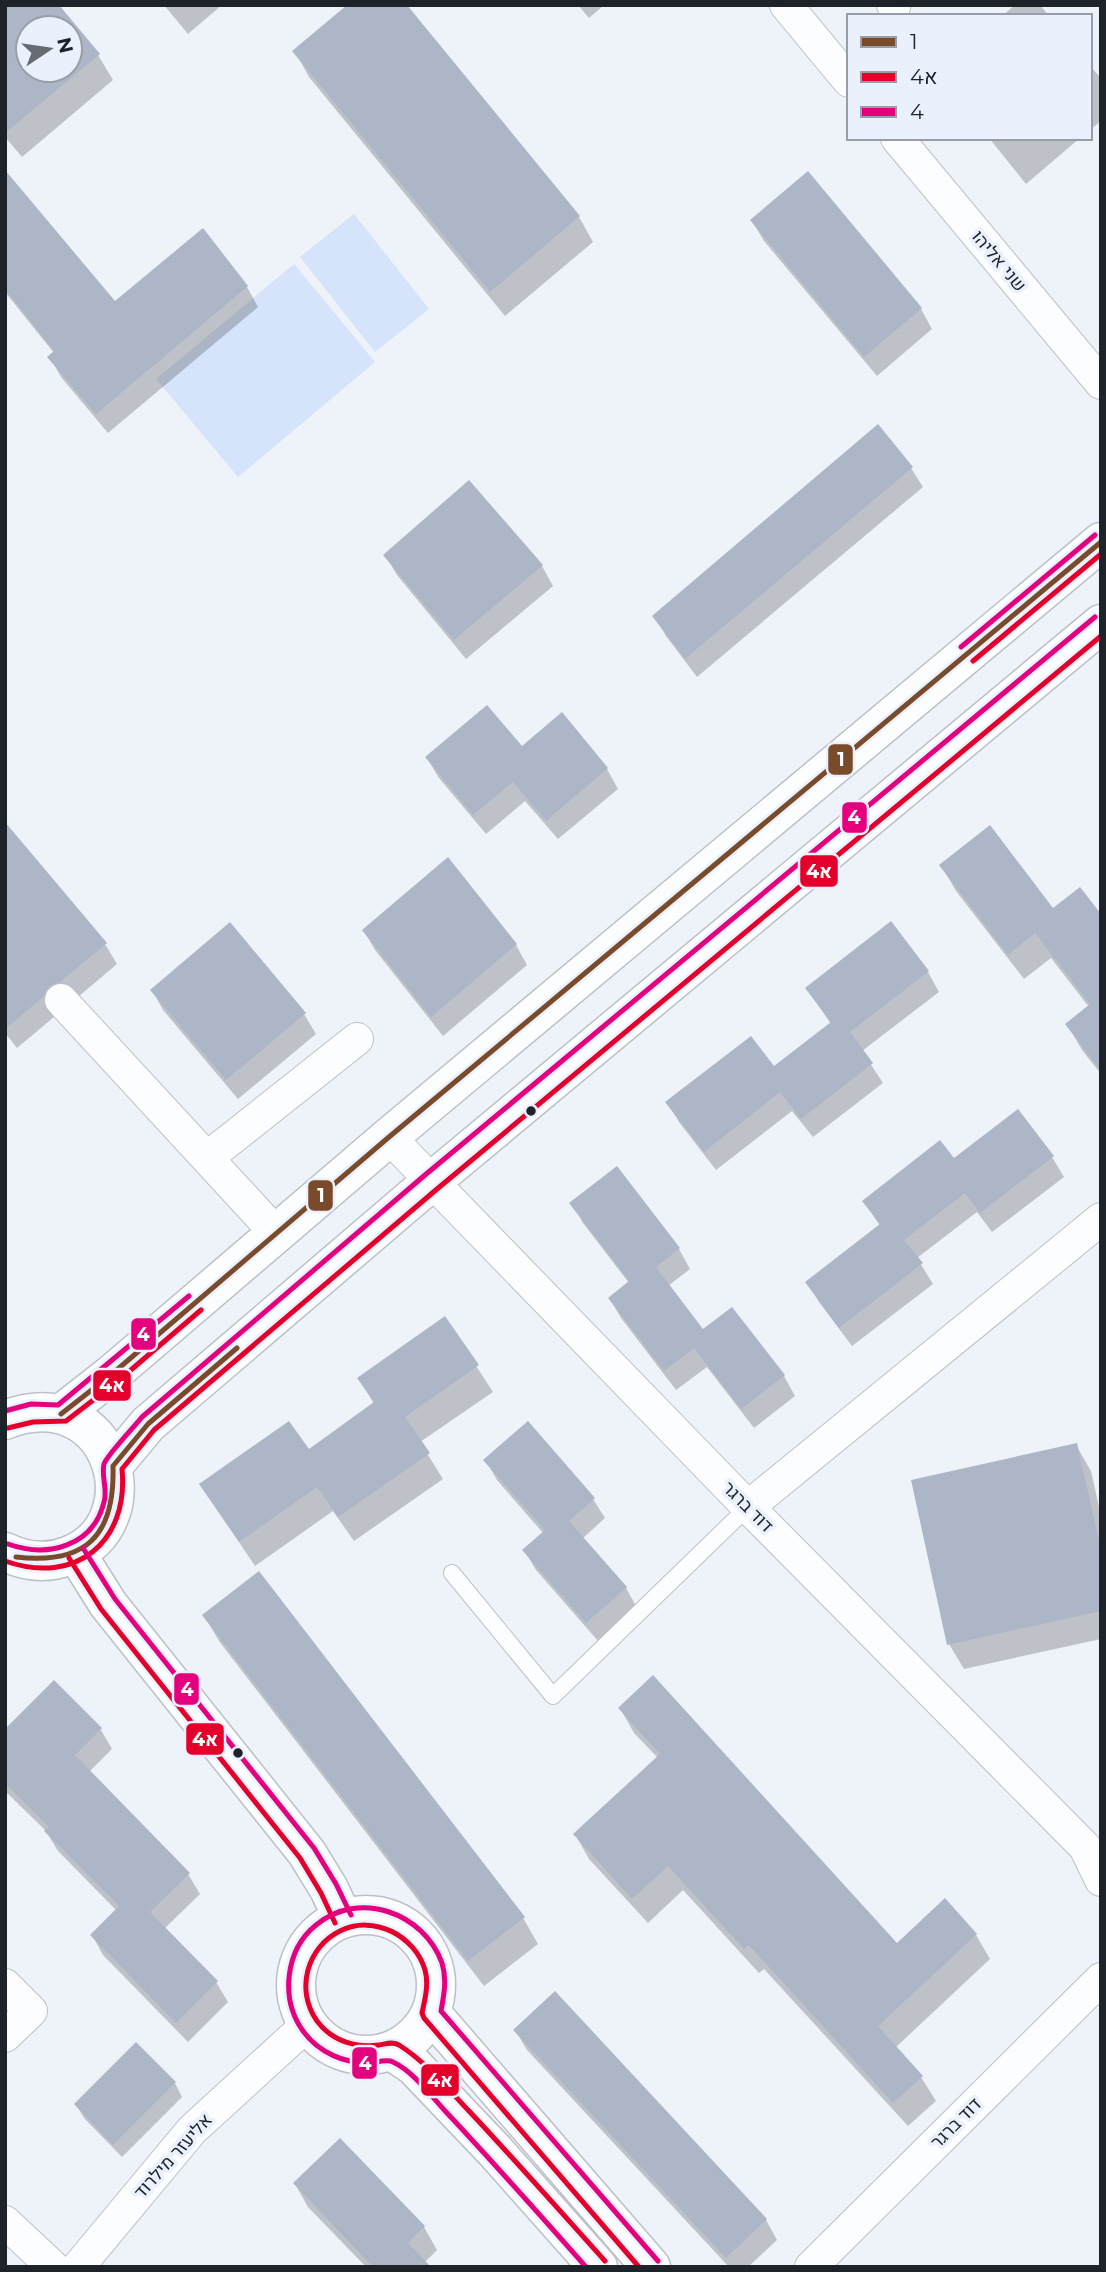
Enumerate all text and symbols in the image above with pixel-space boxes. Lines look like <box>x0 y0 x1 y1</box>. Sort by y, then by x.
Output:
north arrow <box>14 14 84 84</box>
legend <box>847 14 1092 140</box>
text: 1 <box>910 29 918 54</box>
text: N <box>52 35 78 55</box>
text: 4א <box>910 64 937 89</box>
text: 4 <box>910 99 924 124</box>
street label: שני אליהו <box>967 226 1031 296</box>
line badge: 1 <box>827 743 854 776</box>
text: 1 <box>837 748 845 771</box>
line badge: 4 <box>841 801 868 834</box>
text: 4 <box>847 806 861 829</box>
line badge: 4א <box>799 854 839 888</box>
text: 4א <box>806 860 832 883</box>
unlabelled marker <box>524 1104 538 1118</box>
line badge: 1 <box>307 1179 334 1212</box>
text: 1 <box>317 1184 325 1207</box>
line badge: 4 <box>130 1317 157 1351</box>
text: 4 <box>136 1323 150 1346</box>
line badge: 4א <box>92 1369 132 1402</box>
text: 4א <box>99 1374 125 1397</box>
street label: דוד ברגר <box>718 1477 778 1537</box>
line badge: 4 <box>173 1672 200 1706</box>
text: 4 <box>180 1678 194 1701</box>
line badge: 4א <box>185 1722 225 1756</box>
text: 4א <box>192 1728 218 1751</box>
unlabelled marker <box>231 1746 245 1760</box>
line badge: 4 <box>351 2046 378 2080</box>
text: 4 <box>358 2052 372 2075</box>
line badge: 4א <box>420 2063 460 2097</box>
text: 4א <box>427 2069 453 2092</box>
street label: דוד ברגר <box>926 2093 986 2153</box>
street label: אליעזר מילרוד <box>129 2109 217 2203</box>

